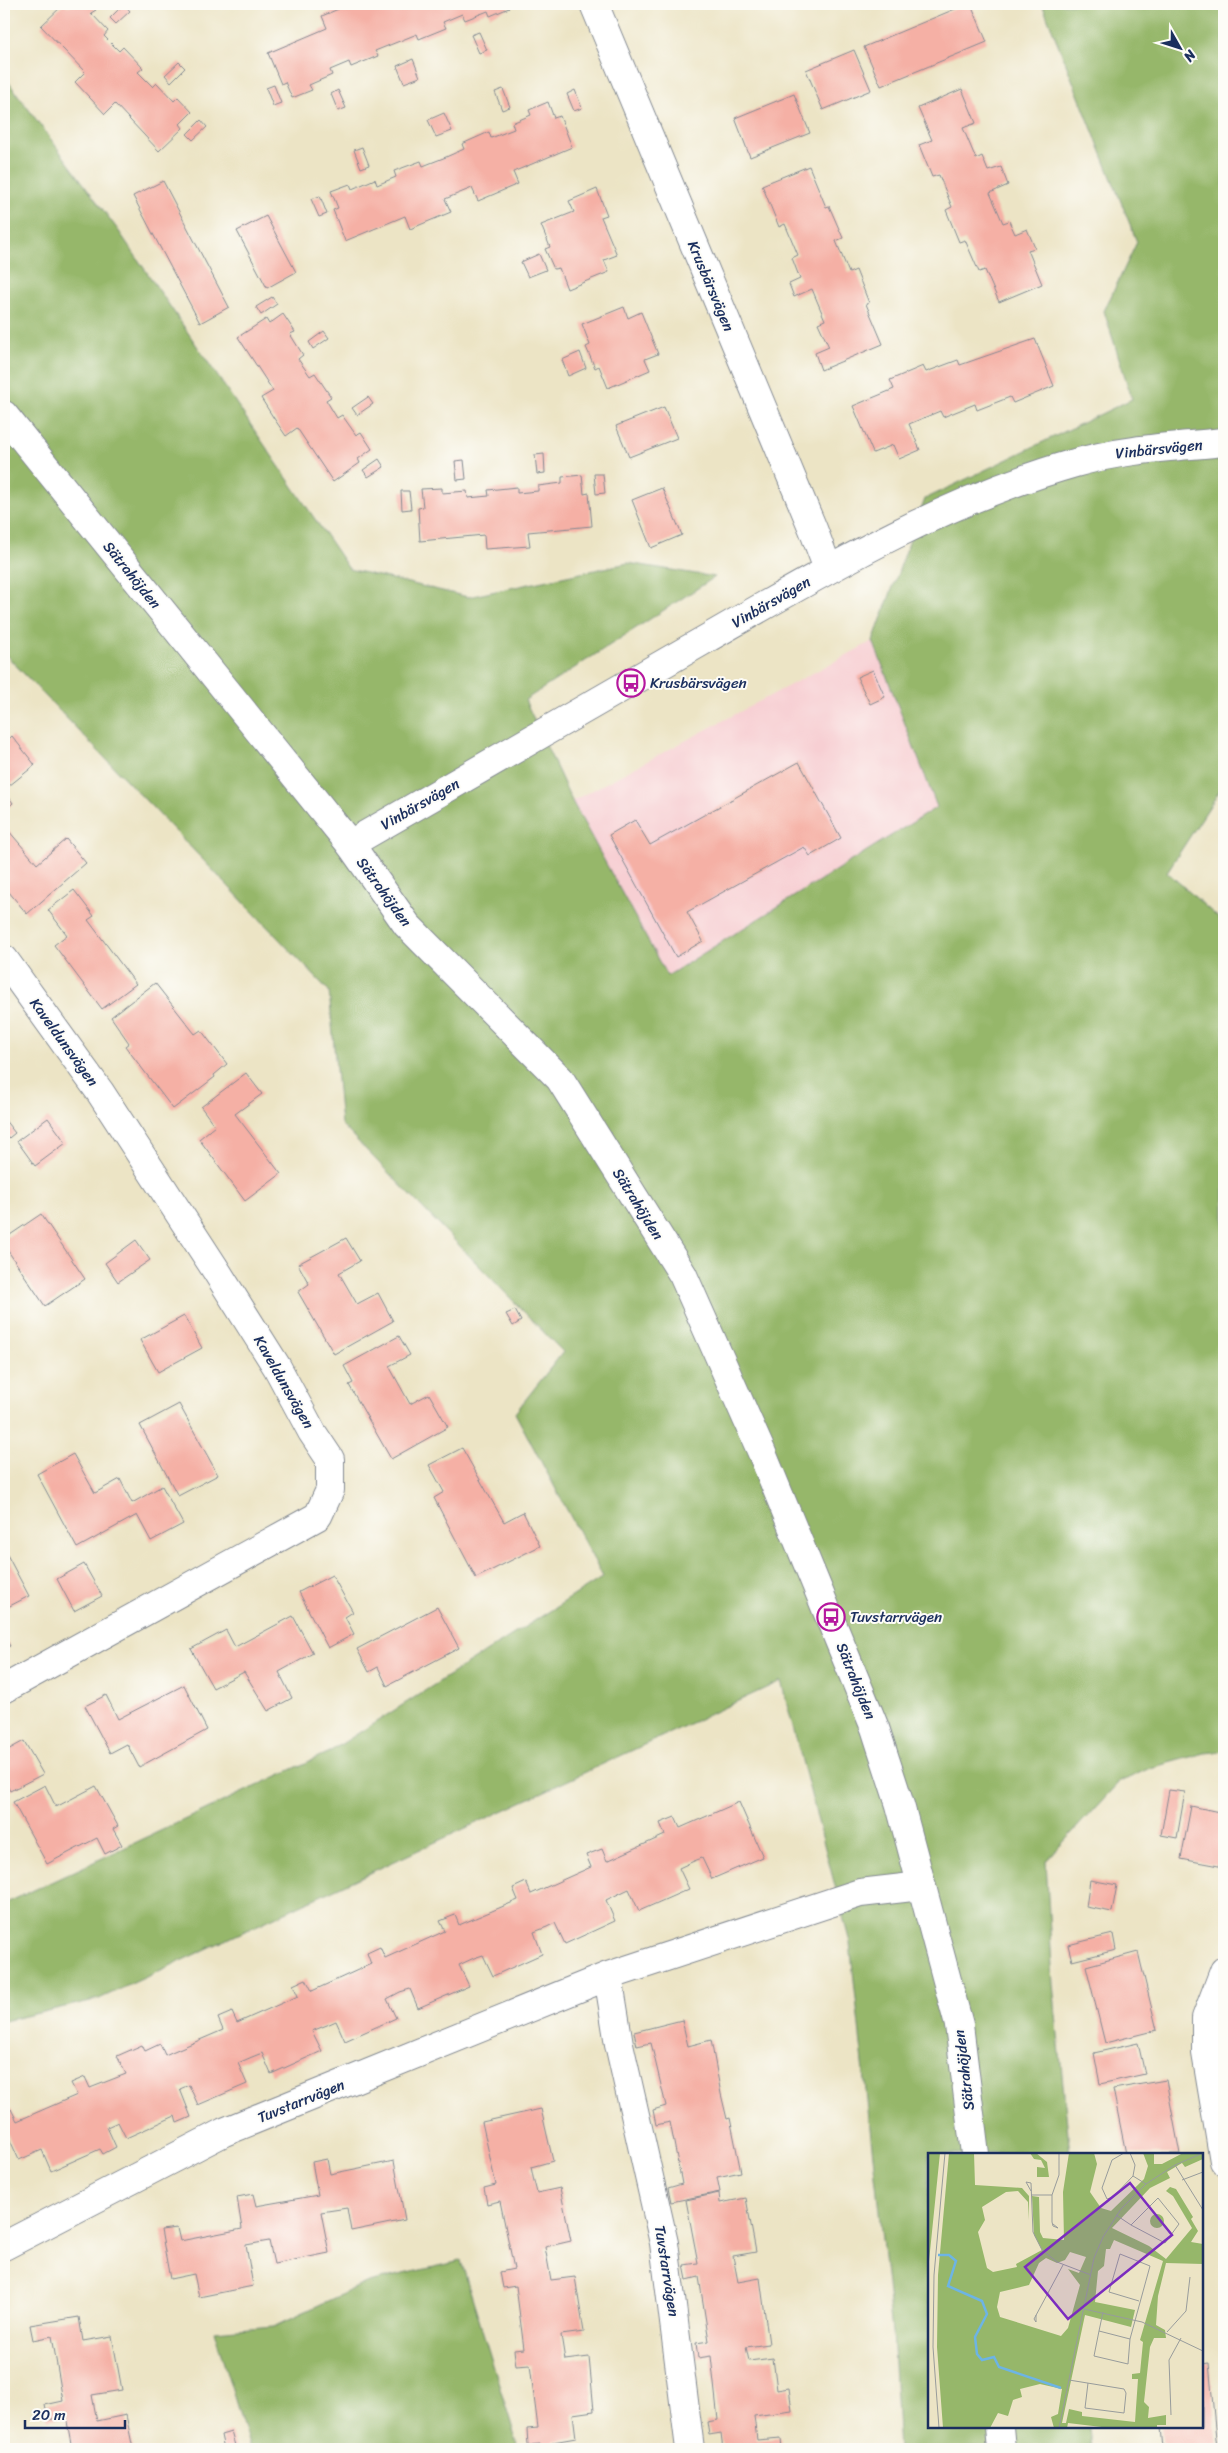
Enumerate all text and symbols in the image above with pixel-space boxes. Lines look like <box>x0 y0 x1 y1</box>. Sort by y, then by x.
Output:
north arrow <box>1156 22 1206 72</box>
text: N <box>1177 43 1203 68</box>
street label: Krusbärsvägen <box>680 236 742 336</box>
street label: Vinbärsvägen <box>1114 431 1204 467</box>
street label: Sätrahöjden <box>96 535 168 615</box>
street label: Vinbärsvägen <box>727 569 815 635</box>
bus stop icon: Krusbärsvägen <box>616 668 646 698</box>
place label: Krusbärsvägen <box>650 670 747 696</box>
street label: Vinbärsvägen <box>376 771 464 837</box>
street label: Sätrahöjden <box>350 851 418 933</box>
street label: Kaveldunsvägen <box>23 992 105 1092</box>
street label: Sätrahöjden <box>605 1163 671 1245</box>
street label: Kaveldunsvägen <box>247 1330 321 1434</box>
bus stop icon: Tuvstarrvägen <box>816 1602 846 1632</box>
place label: Tuvstarrvägen <box>850 1604 942 1630</box>
street label: Sätrahöjden <box>829 1638 883 1724</box>
street label: Sätrahöjden <box>946 2028 982 2112</box>
street label: Tuvstarrvägen <box>253 2072 349 2130</box>
inset map <box>928 2153 1203 2428</box>
street label: Tuvstarrvägen <box>647 2223 687 2319</box>
scale bar <box>25 2398 125 2430</box>
text: 20 m <box>32 2402 66 2428</box>

